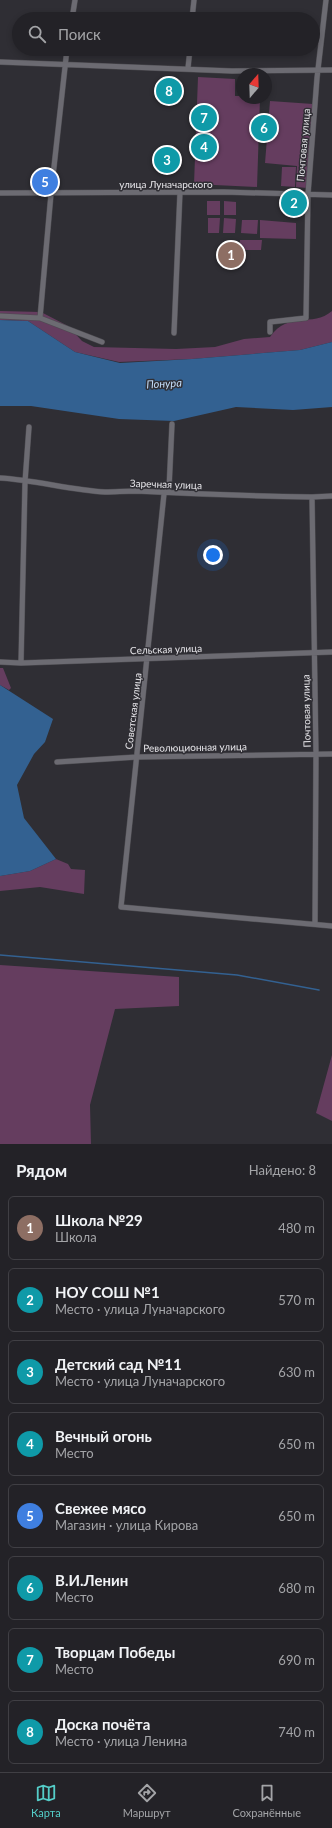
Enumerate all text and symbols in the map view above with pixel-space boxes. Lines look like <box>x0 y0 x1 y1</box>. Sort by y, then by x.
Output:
search box <box>12 12 320 56</box>
icon: search <box>26 23 48 45</box>
text: Поиск <box>58 25 101 43</box>
north arrow <box>236 68 272 104</box>
pin: 8 <box>156 76 182 106</box>
pin: 7 <box>191 103 217 133</box>
street label: Почтовая улица <box>294 108 312 182</box>
pin: 6 <box>251 113 277 143</box>
pin: 4 <box>191 132 217 162</box>
pin: 3 <box>154 145 180 175</box>
pin: 5 <box>32 167 58 197</box>
street label: улица Луначарского <box>119 178 213 190</box>
pin: 2 <box>281 188 307 218</box>
pin: 1 <box>218 240 244 270</box>
water label: Понура <box>146 376 182 390</box>
street label: Заречная улица <box>130 477 202 491</box>
your location <box>203 545 223 565</box>
street label: Сельская улица <box>130 642 202 656</box>
street label: Советская улица <box>122 672 144 750</box>
street label: Почтовая улица <box>299 674 313 748</box>
street label: Революционная улица <box>143 740 247 754</box>
text: Рядом <box>16 1160 67 1181</box>
text: Найдено: 8 <box>249 1162 316 1178</box>
text: Школа №29 <box>55 1211 143 1229</box>
text: 1 <box>26 1220 34 1236</box>
text: 480 m <box>278 1220 315 1236</box>
text: Школа <box>55 1229 97 1245</box>
text: НОУ СОШ №1 <box>55 1283 160 1301</box>
text: 2 <box>26 1292 34 1308</box>
text: 570 m <box>278 1292 315 1308</box>
text: Место · улица Луначарского <box>55 1301 225 1317</box>
text: Детский сад №11 <box>55 1355 182 1373</box>
text: 3 <box>26 1364 34 1380</box>
text: 630 m <box>278 1364 315 1380</box>
text: Место · улица Луначарского <box>55 1373 225 1389</box>
text: Вечный огонь <box>55 1427 152 1445</box>
text: 4 <box>26 1436 34 1452</box>
text: 650 m <box>278 1436 315 1452</box>
text: Место <box>55 1445 94 1461</box>
text: Свежее мясо <box>55 1499 146 1517</box>
text: 5 <box>26 1508 34 1524</box>
text: 650 m <box>278 1508 315 1524</box>
text: Магазин · улица Кирова <box>55 1517 198 1533</box>
text: В.И.Ленин <box>55 1571 128 1589</box>
text: 6 <box>26 1580 34 1596</box>
text: 680 m <box>278 1580 315 1596</box>
text: Место <box>55 1589 94 1605</box>
text: Творцам Победы <box>55 1643 175 1661</box>
text: 7 <box>26 1652 34 1668</box>
text: 690 m <box>278 1652 315 1668</box>
text: Место <box>55 1661 94 1677</box>
text: Доска почёта <box>55 1715 150 1733</box>
text: 8 <box>26 1724 34 1740</box>
text: 740 m <box>278 1724 315 1740</box>
text: Место · улица Ленина <box>55 1733 187 1749</box>
tab: Карта <box>31 1782 61 1819</box>
tab: Маршрут <box>123 1782 171 1819</box>
tab: Сохранённые <box>233 1782 301 1819</box>

